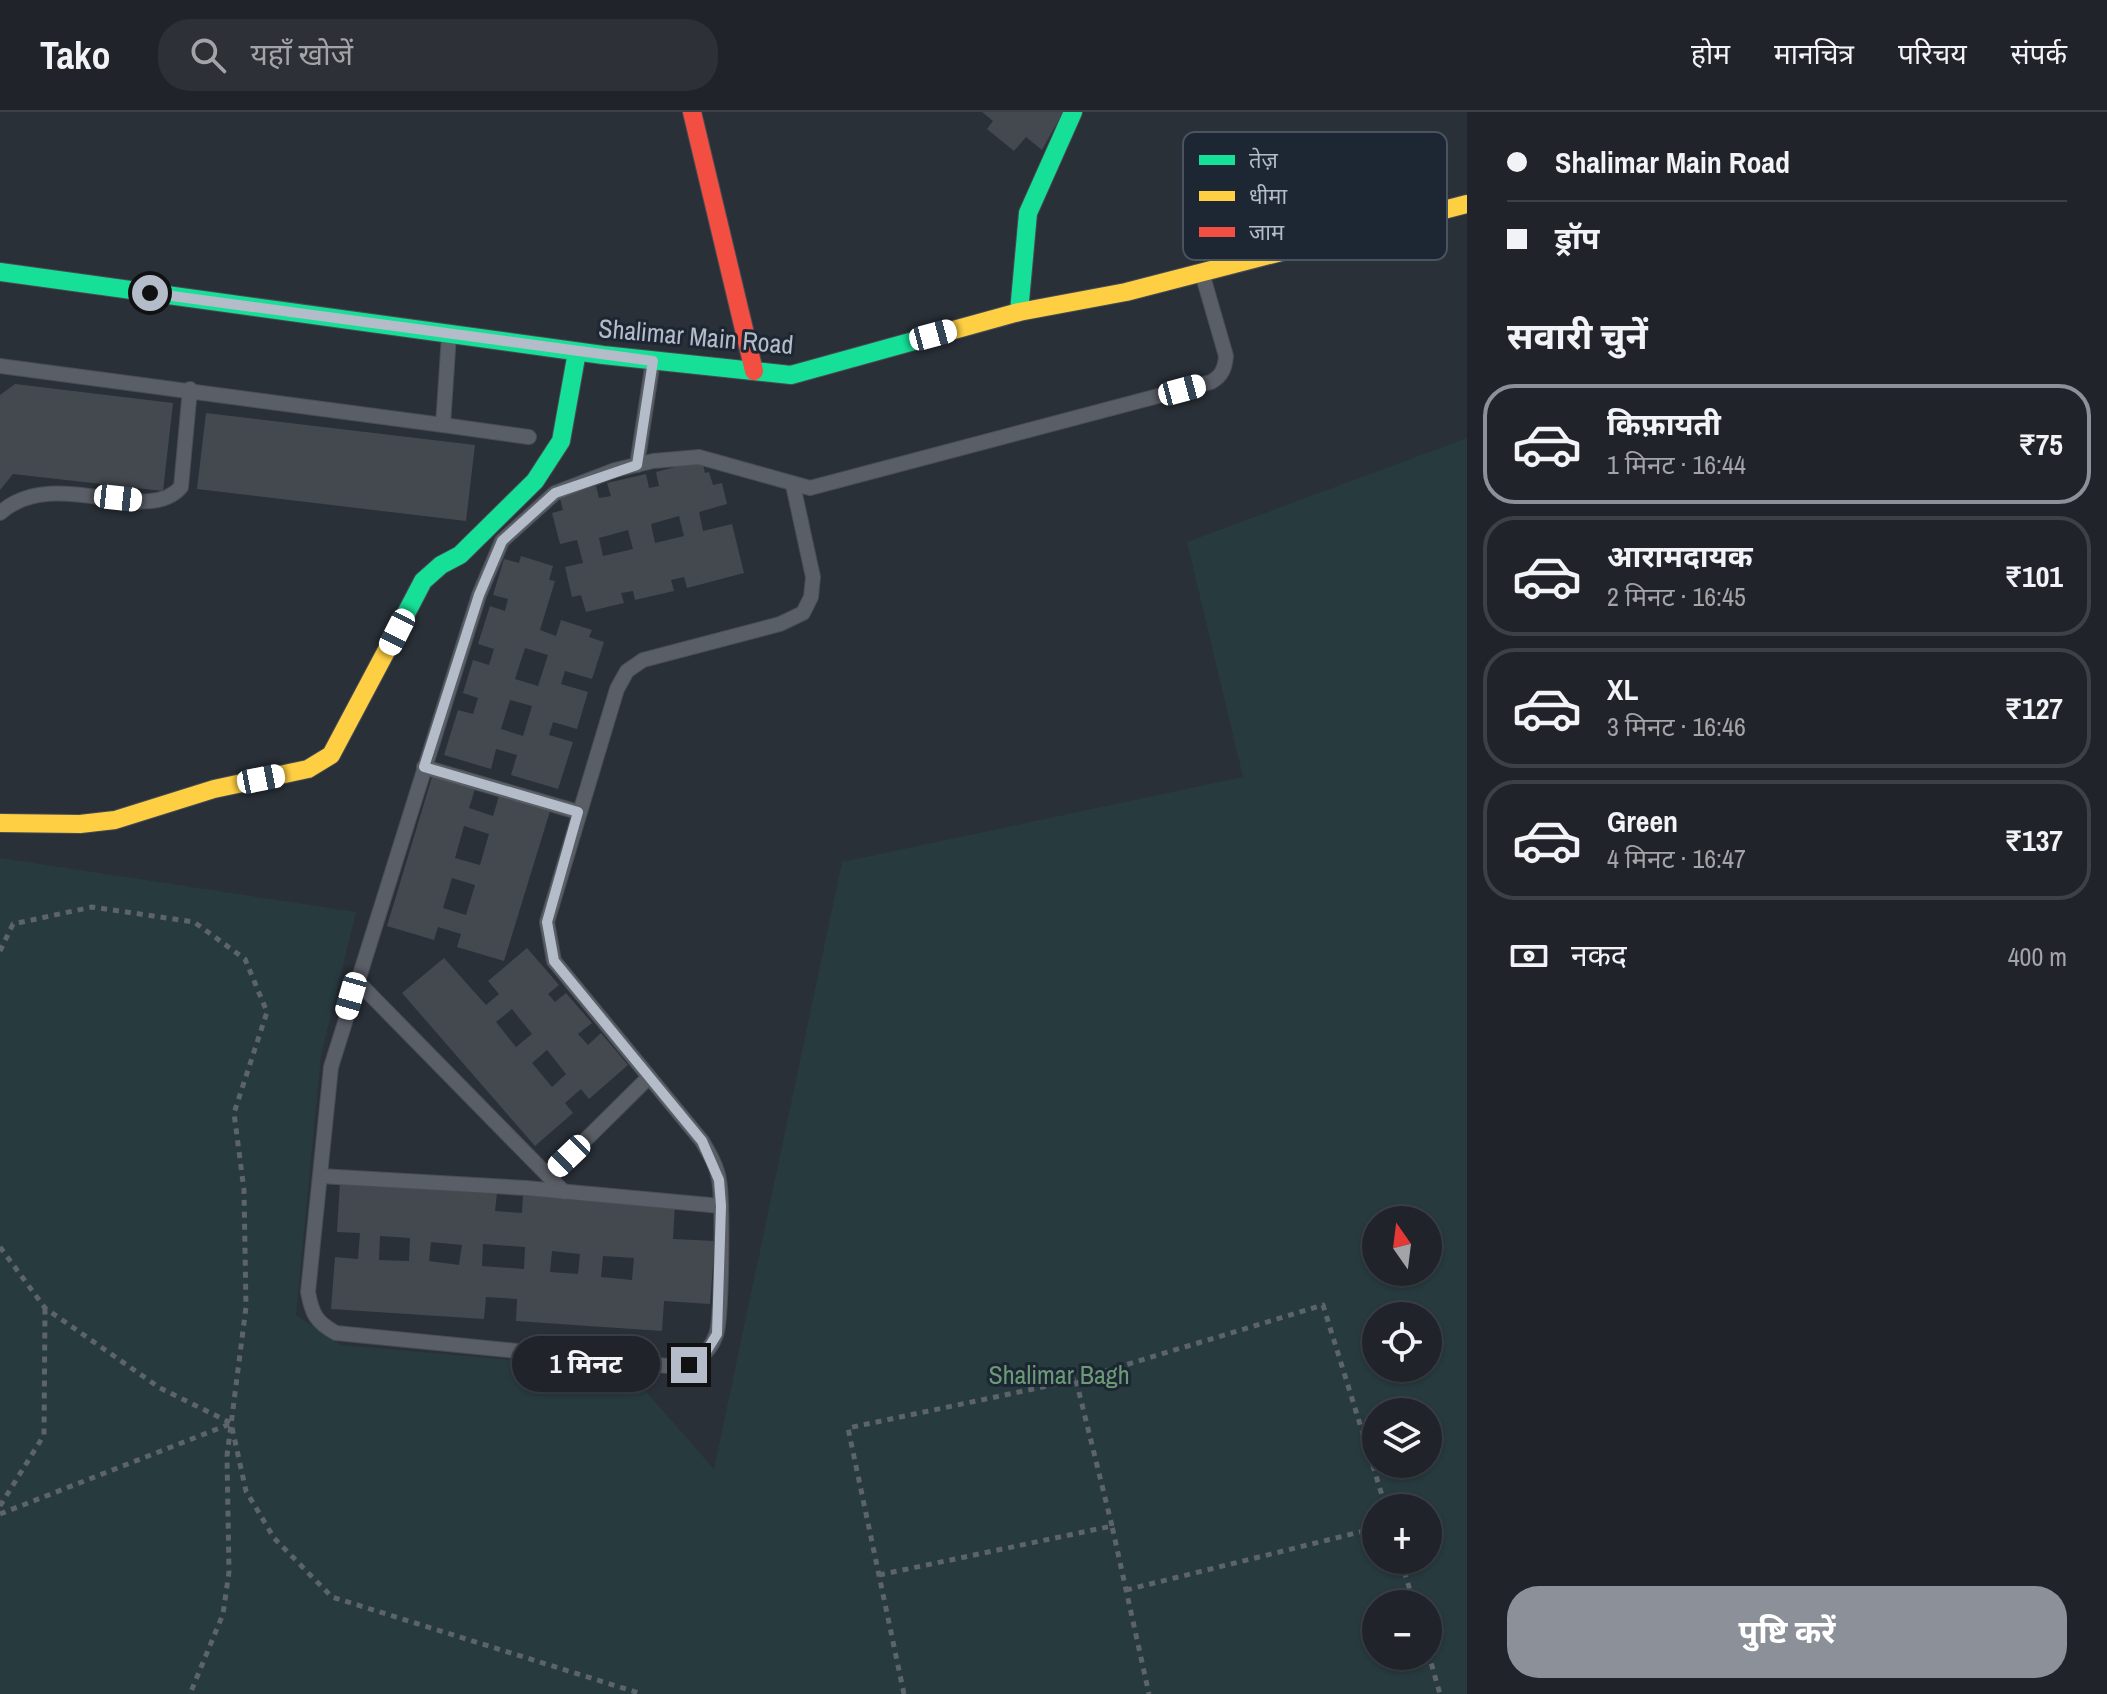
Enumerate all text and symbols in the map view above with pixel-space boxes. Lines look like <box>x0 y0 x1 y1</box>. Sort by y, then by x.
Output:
search box <box>158 19 718 91</box>
text: Tako <box>40 30 110 81</box>
icon: search <box>186 33 230 77</box>
text: यहाँ खोजें <box>250 34 353 74</box>
text: होम <box>1691 35 1730 73</box>
text: मानचित्र <box>1774 35 1854 73</box>
text: परिचय <box>1898 35 1967 73</box>
text: संपर्क <box>2011 35 2067 73</box>
legend <box>1183 132 1447 260</box>
text: Shalimar Main Road <box>1555 142 1790 182</box>
text: तेज़ <box>1249 145 1279 175</box>
text: धीमा <box>1249 181 1287 211</box>
text: जाम <box>1249 217 1285 247</box>
text: ड्रॉप <box>1555 218 1599 258</box>
route start <box>132 275 168 311</box>
street label: Shalimar Main Road <box>597 310 795 362</box>
text: सवारी चुनें <box>1507 312 1648 360</box>
car <box>907 317 959 353</box>
car <box>1156 372 1208 408</box>
text: किफ़ायती <box>1607 404 1721 444</box>
icon: car <box>1511 408 1583 480</box>
text: ₹75 <box>2018 424 2063 464</box>
text: 1 मिनट · 16:44 <box>1607 447 1746 482</box>
car <box>93 484 143 512</box>
text: आरामदायक <box>1607 536 1753 576</box>
icon: car <box>1511 540 1583 612</box>
text: ₹101 <box>2005 556 2063 596</box>
text: 2 मिनट · 16:45 <box>1607 579 1746 614</box>
car <box>375 605 419 659</box>
text: XL <box>1607 669 1638 709</box>
icon: car <box>1511 672 1583 744</box>
text: ₹127 <box>2005 688 2063 728</box>
text: 3 मिनट · 16:46 <box>1607 709 1746 744</box>
car <box>235 763 287 795</box>
text: Green <box>1607 801 1678 841</box>
icon: car <box>1511 804 1583 876</box>
text: ₹137 <box>2005 820 2063 860</box>
text: 4 मिनट · 16:47 <box>1607 841 1746 876</box>
icon: cash <box>1507 934 1551 978</box>
text: नकद <box>1571 935 1627 975</box>
text: 400 m <box>2008 939 2067 974</box>
car <box>333 970 369 1022</box>
car <box>543 1131 595 1181</box>
north arrow <box>1362 1206 1442 1286</box>
map controls <box>1362 1206 1442 1670</box>
button: locate <box>1362 1302 1442 1382</box>
callout: 1 मिनट <box>513 1337 661 1393</box>
text: 1 मिनट <box>550 1346 622 1381</box>
route end <box>671 1347 707 1383</box>
park label: Shalimar Bagh <box>988 1357 1130 1392</box>
button: layers <box>1362 1398 1442 1478</box>
button: + <box>1362 1494 1442 1574</box>
button: पुष्टि करें <box>1507 1586 2067 1678</box>
button: − <box>1362 1590 1442 1670</box>

